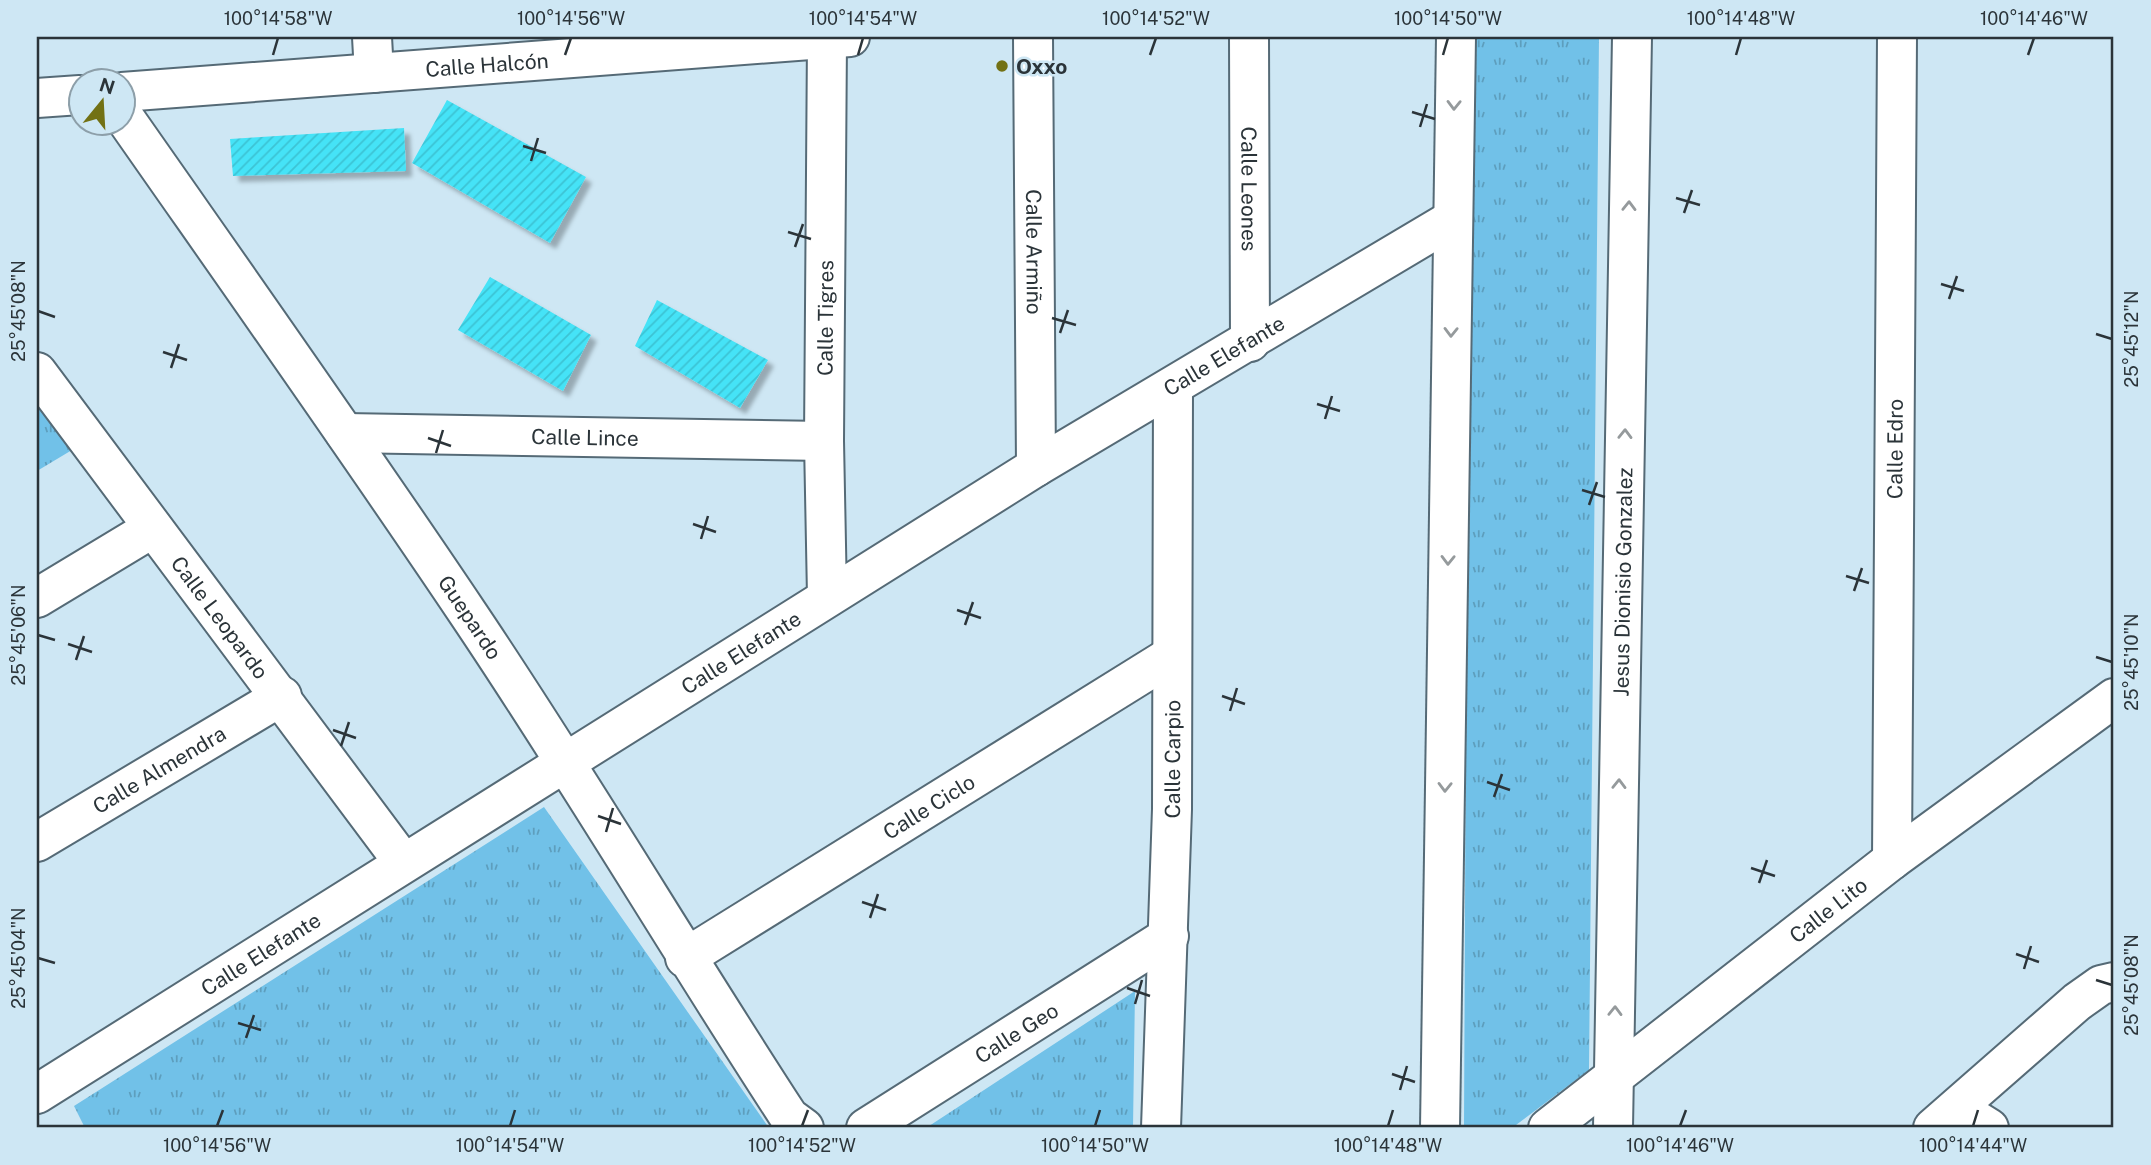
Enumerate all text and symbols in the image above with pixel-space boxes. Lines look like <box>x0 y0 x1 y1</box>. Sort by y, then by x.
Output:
text: 100°14'58"W <box>224 8 332 29</box>
text: 100°14'56"W <box>517 8 625 29</box>
text: 100°14'54"W <box>809 8 917 29</box>
text: 100°14'52"W <box>1102 8 1210 29</box>
text: 100°14'50"W <box>1394 8 1502 29</box>
text: 100°14'48"W <box>1687 8 1795 29</box>
text: 100°14'46"W <box>1980 8 2088 29</box>
street label: Calle Halcón <box>424 47 550 82</box>
place label: Oxxo <box>1016 54 1067 79</box>
marker: Oxxo <box>994 58 1010 74</box>
north arrow <box>66 66 136 136</box>
text: N <box>97 73 118 99</box>
one-way arrow <box>1447 100 1462 111</box>
street label: Calle Leones <box>1237 127 1262 251</box>
street label: Calle Armiño <box>1022 189 1047 315</box>
one-way arrow <box>1621 200 1637 211</box>
text: 25°45'08"N <box>8 260 29 362</box>
street label: Calle Tigres <box>812 260 838 376</box>
text: 25°45'12"N <box>2121 290 2142 388</box>
street label: Calle Elefante <box>1159 310 1289 401</box>
one-way arrow <box>1443 328 1459 338</box>
street label: Calle Edro <box>1882 399 1907 499</box>
street label: Calle Lince <box>531 424 639 450</box>
one-way arrow <box>1617 428 1633 438</box>
street label: Jesus Dionisio Gonzalez <box>1608 467 1637 697</box>
street label: Calle Leopardo <box>166 551 274 683</box>
one-way arrow <box>1440 555 1456 566</box>
street label: Guepardo <box>433 570 507 664</box>
text: 25°45'06"N <box>8 584 29 686</box>
street label: Calle Elefante <box>676 605 805 699</box>
text: 25°45'10"N <box>2121 613 2142 711</box>
street label: Calle Carpio <box>1159 700 1185 819</box>
street label: Calle Almendra <box>88 720 230 819</box>
street label: Calle Ciclo <box>878 769 979 844</box>
one-way arrow <box>1611 778 1627 788</box>
one-way arrow <box>1437 783 1453 793</box>
street label: Calle Lito <box>1784 872 1872 948</box>
text: 25°45'04"N <box>8 907 29 1009</box>
street label: Calle Elefante <box>196 907 325 1000</box>
text: 25°45'08"N <box>2121 934 2142 1036</box>
street label: Calle Geo <box>970 997 1063 1068</box>
one-way arrow <box>1607 1005 1623 1016</box>
text: 100°14'56"W <box>163 1135 271 1156</box>
text: 100°14'54"W <box>456 1135 564 1156</box>
text: 100°14'52"W <box>748 1135 856 1156</box>
text: 100°14'50"W <box>1041 1135 1149 1156</box>
text: 100°14'48"W <box>1334 1135 1442 1156</box>
text: 100°14'46"W <box>1626 1135 1734 1156</box>
text: 100°14'44"W <box>1919 1135 2027 1156</box>

